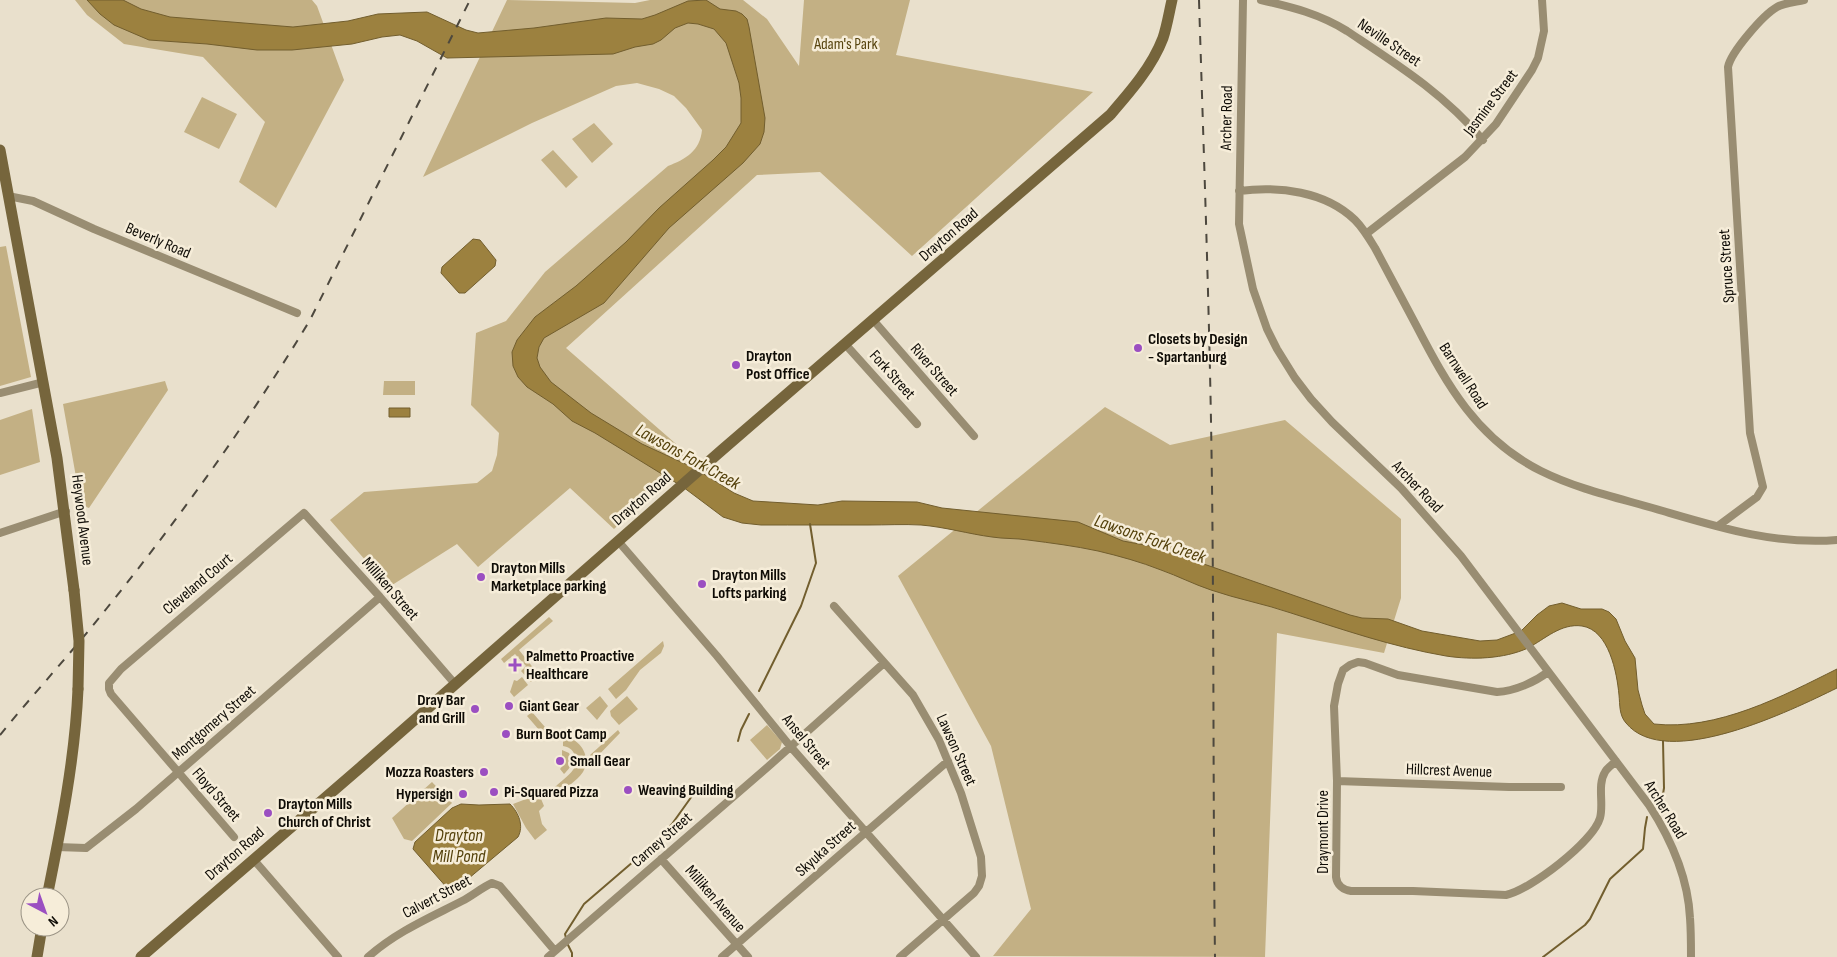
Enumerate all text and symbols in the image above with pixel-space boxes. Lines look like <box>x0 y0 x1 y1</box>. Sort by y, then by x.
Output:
street label: Neville Street <box>1354 15 1424 71</box>
park label: Adam's Park <box>813 35 878 54</box>
street label: Jasmine Street <box>1459 66 1522 141</box>
street label: Archer Road <box>1217 85 1237 152</box>
street label: Drayton Road <box>916 204 982 266</box>
street label: Beverly Road <box>123 219 193 263</box>
street label: Spruce Street <box>1715 228 1739 303</box>
place label: Closets by Design - Spartanburg <box>1148 330 1248 367</box>
street label: Barnwell Road <box>1435 339 1491 413</box>
street label: River Street <box>906 340 962 400</box>
marker: Closets by Design - Spartanburg <box>1132 342 1144 354</box>
place label: Drayton Post Office <box>746 347 810 384</box>
street label: Fork Street <box>865 347 919 404</box>
marker: Drayton Post Office <box>730 359 742 371</box>
water label: Lawsons Fork Creek <box>632 420 745 495</box>
street label: Archer Road <box>1387 456 1446 517</box>
street label: Drayton Road <box>609 468 675 530</box>
street label: Heywood Avenue <box>67 474 97 566</box>
water label: Lawsons Fork Creek <box>1092 510 1210 568</box>
street label: Cleveland Court <box>159 549 237 619</box>
street label: Milliken Street <box>358 554 423 624</box>
place label: Drayton Mills Marketplace parking <box>491 559 606 596</box>
place label: Drayton Mills Lofts parking <box>712 566 787 603</box>
marker: Drayton Mills Marketplace parking <box>475 571 487 583</box>
marker: Drayton Mills Lofts parking <box>696 578 708 590</box>
place label: Palmetto Proactive Healthcare <box>526 647 634 684</box>
marker: Palmetto Proactive Healthcare <box>508 658 522 672</box>
street label: Montgomery Street <box>168 681 260 765</box>
place label: Dray Bar and Grill <box>417 691 465 728</box>
place label: Giant Gear <box>519 697 579 716</box>
marker: Giant Gear <box>503 700 515 712</box>
marker: Dray Bar and Grill <box>469 703 481 715</box>
street label: Ansel Street <box>777 710 834 773</box>
street label: Lawson Street <box>932 711 980 789</box>
place label: Burn Boot Camp <box>516 725 607 744</box>
marker: Burn Boot Camp <box>500 728 512 740</box>
place label: Small Gear <box>570 752 630 771</box>
marker: Small Gear <box>554 755 566 767</box>
street label: Hillcrest Avenue <box>1405 760 1493 782</box>
place label: Mozza Roasters <box>385 763 474 782</box>
street label: Floyd Street <box>188 764 244 826</box>
marker: Mozza Roasters <box>478 766 490 778</box>
street label: Archer Road <box>1639 777 1690 843</box>
place label: Weaving Building <box>638 781 734 800</box>
place label: Pi-Squared Pizza <box>504 783 599 802</box>
marker: Weaving Building <box>622 784 634 796</box>
place label: Hypersign <box>396 785 453 804</box>
marker: Pi-Squared Pizza <box>488 786 500 798</box>
marker: Hypersign <box>457 788 469 800</box>
street label: Draymont Drive <box>1314 790 1333 874</box>
place label: Drayton Mills Church of Christ <box>278 795 371 832</box>
marker: Drayton Mills Church of Christ <box>262 807 274 819</box>
street label: Carney Street <box>628 809 696 871</box>
street label: Skyuka Street <box>792 817 860 881</box>
street label: Drayton Road <box>202 823 268 885</box>
water label: Drayton Mill Pond <box>433 825 486 867</box>
street label: Milliken Avenue <box>681 862 749 936</box>
street label: Calvert Street <box>399 871 475 923</box>
north arrow <box>20 887 70 937</box>
text: N <box>45 913 62 930</box>

